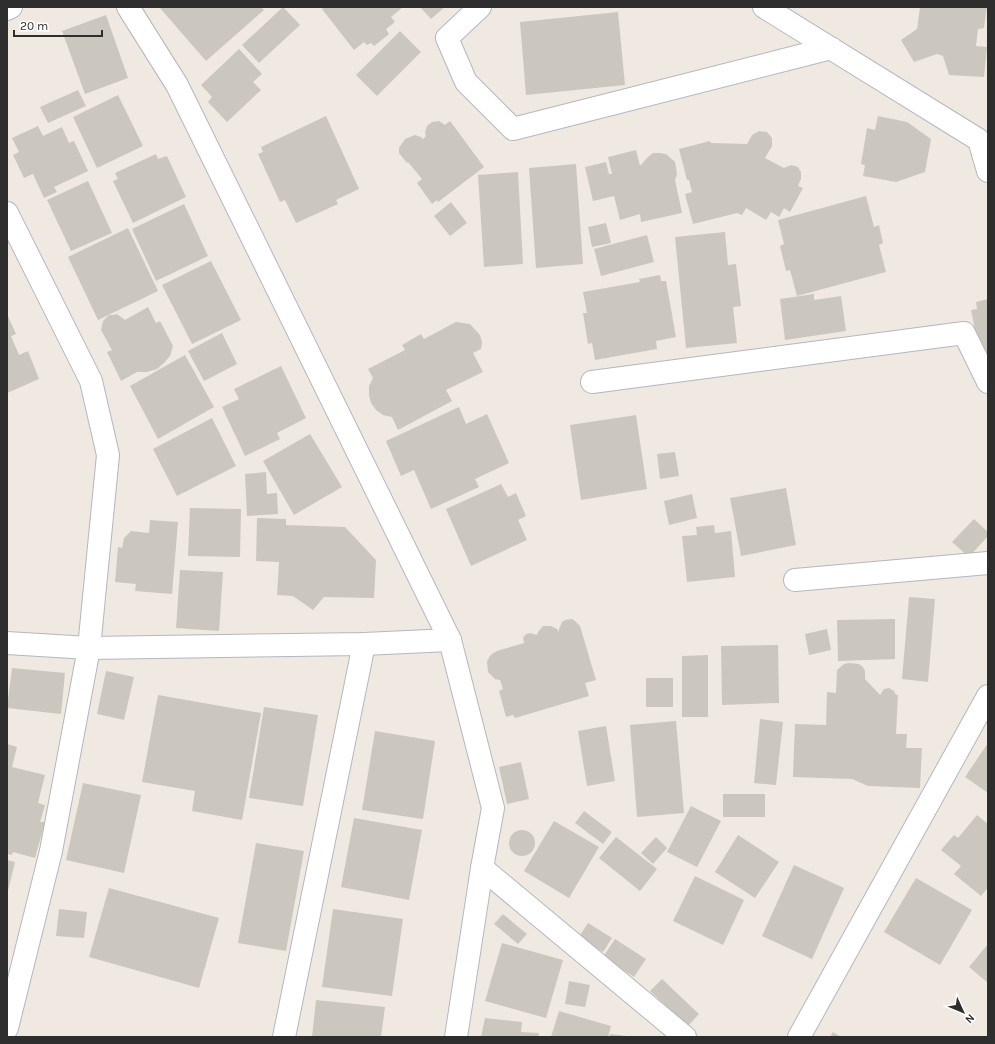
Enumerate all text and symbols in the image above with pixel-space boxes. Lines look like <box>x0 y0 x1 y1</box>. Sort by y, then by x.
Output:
scale bar <box>14 12 102 38</box>
text: 20 m <box>20 19 48 33</box>
north arrow <box>943 992 983 1032</box>
text: N <box>962 1011 977 1026</box>

